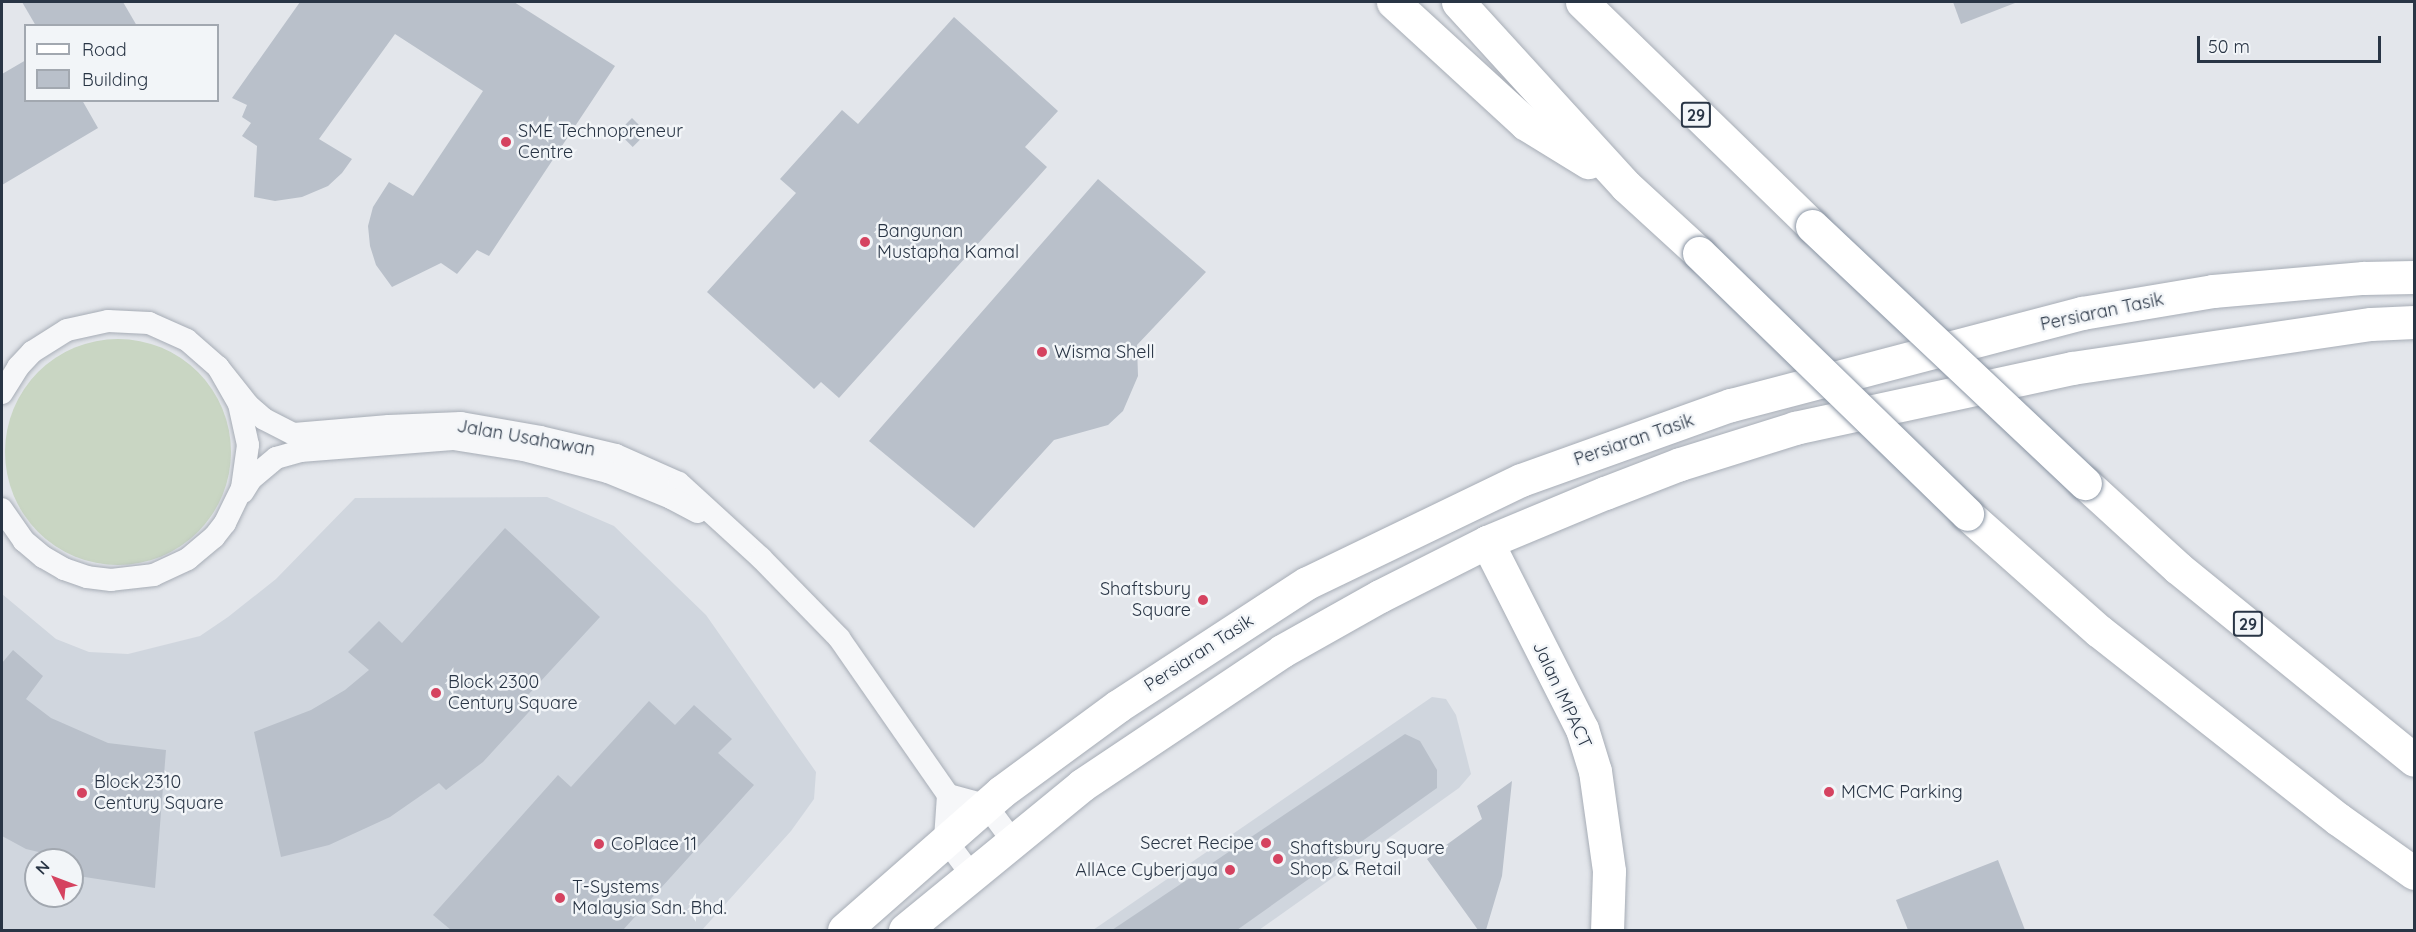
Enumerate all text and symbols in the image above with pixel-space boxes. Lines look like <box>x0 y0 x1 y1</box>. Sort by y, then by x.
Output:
legend <box>24 24 219 102</box>
scale bar <box>2200 24 2384 62</box>
text: 50 m <box>2208 35 2250 58</box>
text: Road <box>82 38 127 61</box>
text: Building <box>82 68 148 91</box>
road number: 29 <box>1680 102 1712 128</box>
place label: SME Technopreneur Centre <box>518 121 683 164</box>
marker: SME Technopreneur Centre <box>499 135 513 149</box>
place label: Bangunan Mustapha Kamal <box>877 221 1019 264</box>
marker: Bangunan Mustapha Kamal <box>858 235 872 249</box>
street label: Persiaran Tasik <box>2038 288 2166 336</box>
place label: Wisma Shell <box>1054 341 1155 363</box>
marker: Wisma Shell <box>1035 345 1049 359</box>
street label: Persiaran Tasik <box>1571 409 1697 471</box>
street label: Jalan Usahawan <box>455 415 597 461</box>
place label: Shaftsbury Square <box>1100 579 1191 622</box>
marker: Shaftsbury Square <box>1196 593 1210 607</box>
street label: Persiaran Tasik <box>1140 610 1258 696</box>
road number: 29 <box>2232 611 2264 637</box>
street label: Jalan IMPACT <box>1528 638 1596 752</box>
place label: Block 2300 Century Square <box>448 672 578 714</box>
marker: Block 2300 Century Square <box>429 686 443 700</box>
place label: Block 2310 Century Square <box>94 772 224 814</box>
place label: MCMC Parking <box>1841 781 1963 803</box>
marker: MCMC Parking <box>1822 785 1836 799</box>
marker: Block 2310 Century Square <box>75 786 89 800</box>
place label: Secret Recipe <box>1140 832 1254 854</box>
place label: CoPlace 11 <box>611 833 697 855</box>
marker: Secret Recipe <box>1259 836 1273 850</box>
marker: CoPlace 11 <box>592 837 606 851</box>
place label: Shaftsbury Square Shop & Retail <box>1290 838 1445 880</box>
north arrow <box>24 848 84 908</box>
marker: Shaftsbury Square Shop & Retail <box>1271 852 1285 866</box>
text: N <box>31 856 53 878</box>
place label: AllAce Cyberjaya <box>1075 859 1218 881</box>
marker: AllAce Cyberjaya <box>1223 863 1237 877</box>
place label: T-Systems Malaysia Sdn. Bhd. <box>572 877 727 920</box>
marker: T-Systems Malaysia Sdn. Bhd. <box>553 891 567 905</box>

